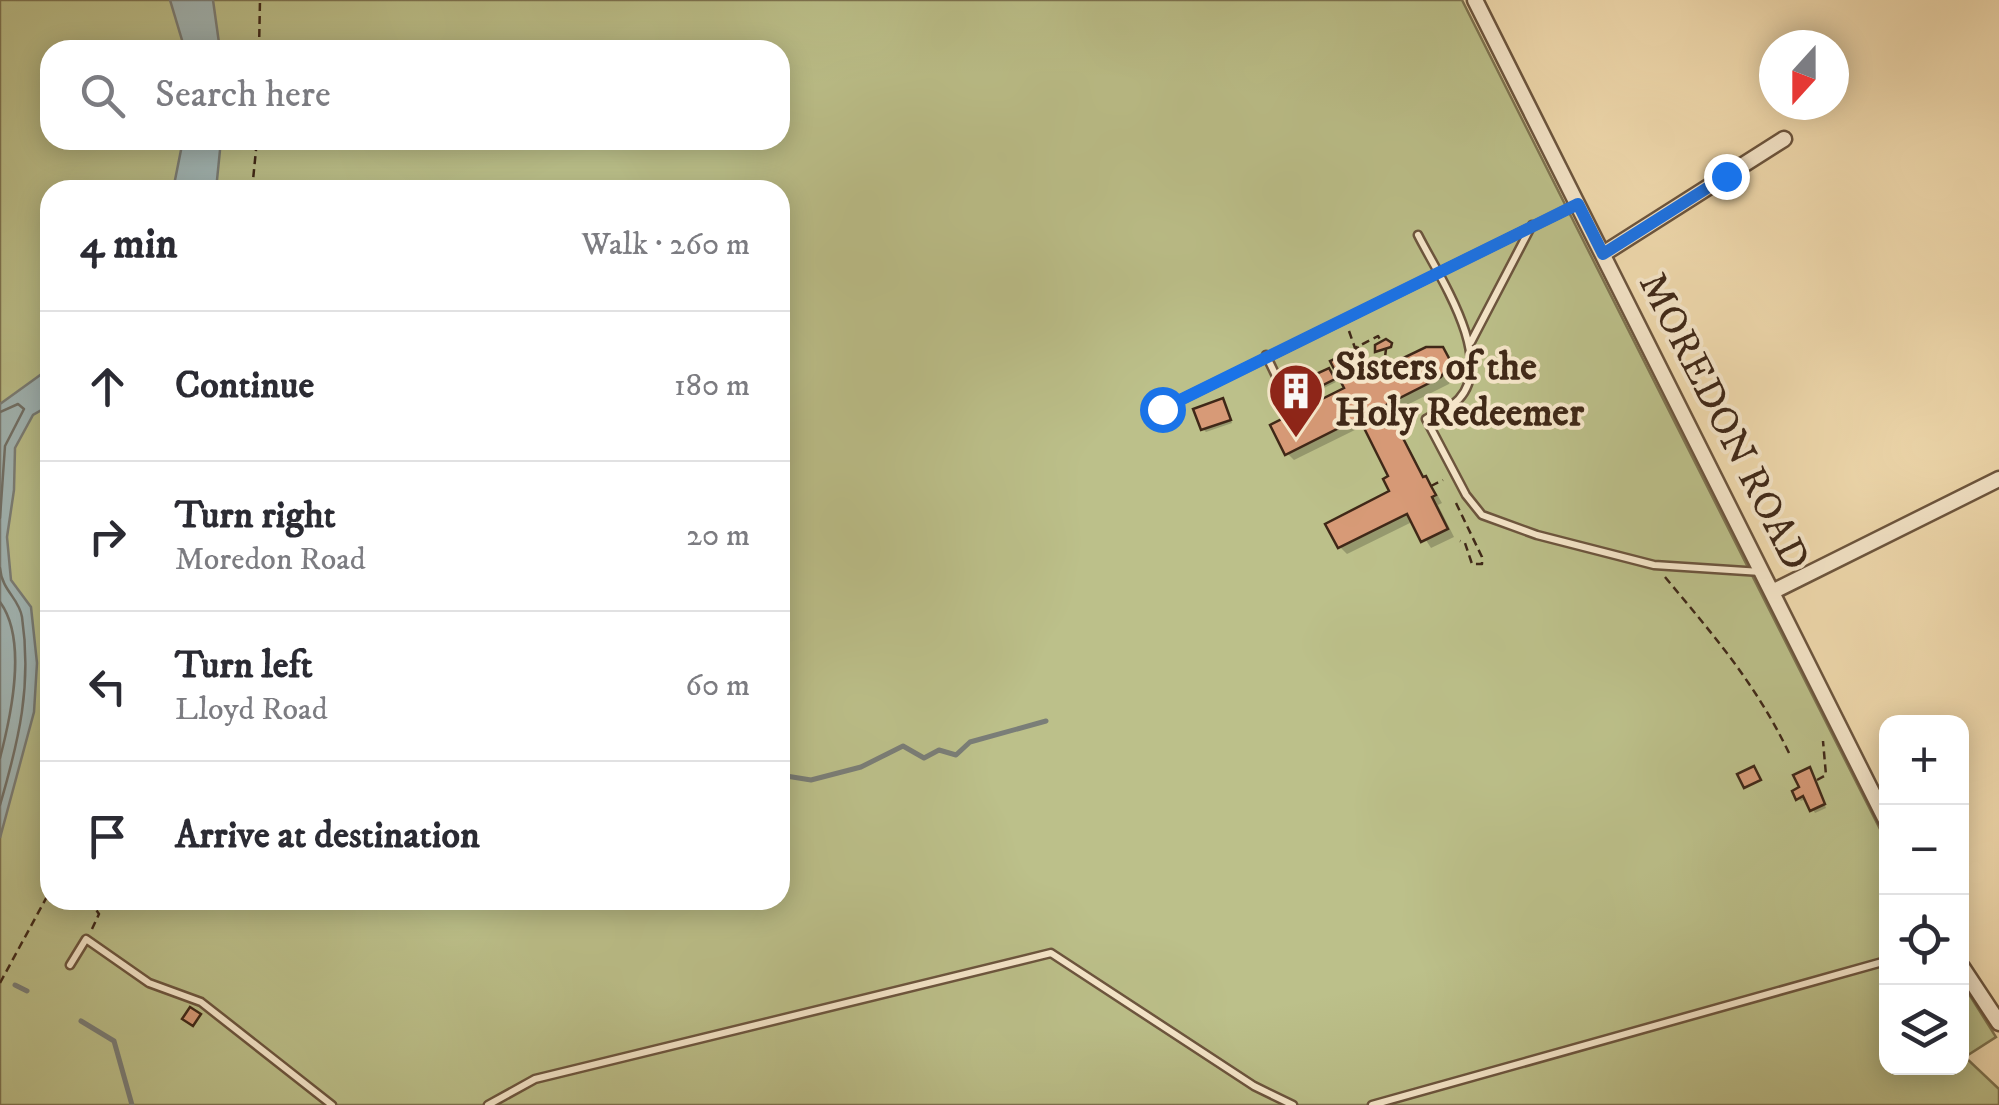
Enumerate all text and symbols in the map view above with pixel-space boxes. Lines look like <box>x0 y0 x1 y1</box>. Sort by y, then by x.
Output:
north arrow <box>1759 30 1849 120</box>
search box <box>40 40 790 150</box>
icon: search <box>75 68 130 123</box>
text: Search here <box>155 71 331 119</box>
route end <box>1704 154 1750 200</box>
text: 4 min <box>80 219 178 271</box>
text: Walk · 260 m <box>582 225 750 265</box>
street label: MOREDON ROAD <box>1626 265 1820 579</box>
place label: Sisters of the Holy Redeemer <box>1335 343 1585 439</box>
icon: ahead <box>80 359 135 414</box>
building icon: Sisters of the Holy Redeemer <box>1266 361 1326 440</box>
text: Continue <box>175 362 314 410</box>
text: 180 m <box>674 366 750 406</box>
route start <box>1140 387 1186 433</box>
text: Turn right <box>175 492 336 540</box>
icon: right <box>80 509 135 564</box>
text: 20 m <box>686 516 750 556</box>
text: Moredon Road <box>175 540 366 580</box>
text: Turn left <box>175 642 313 690</box>
icon: left <box>80 659 135 714</box>
text: 60 m <box>685 666 750 706</box>
text: Lloyd Road <box>175 690 328 730</box>
map controls <box>1879 715 1969 1075</box>
button: + <box>1879 715 1969 805</box>
button: − <box>1879 805 1969 895</box>
icon: arrive <box>80 809 135 864</box>
text: Arrive at destination <box>175 812 480 860</box>
button: locate <box>1879 895 1969 985</box>
button: layers <box>1879 985 1969 1075</box>

